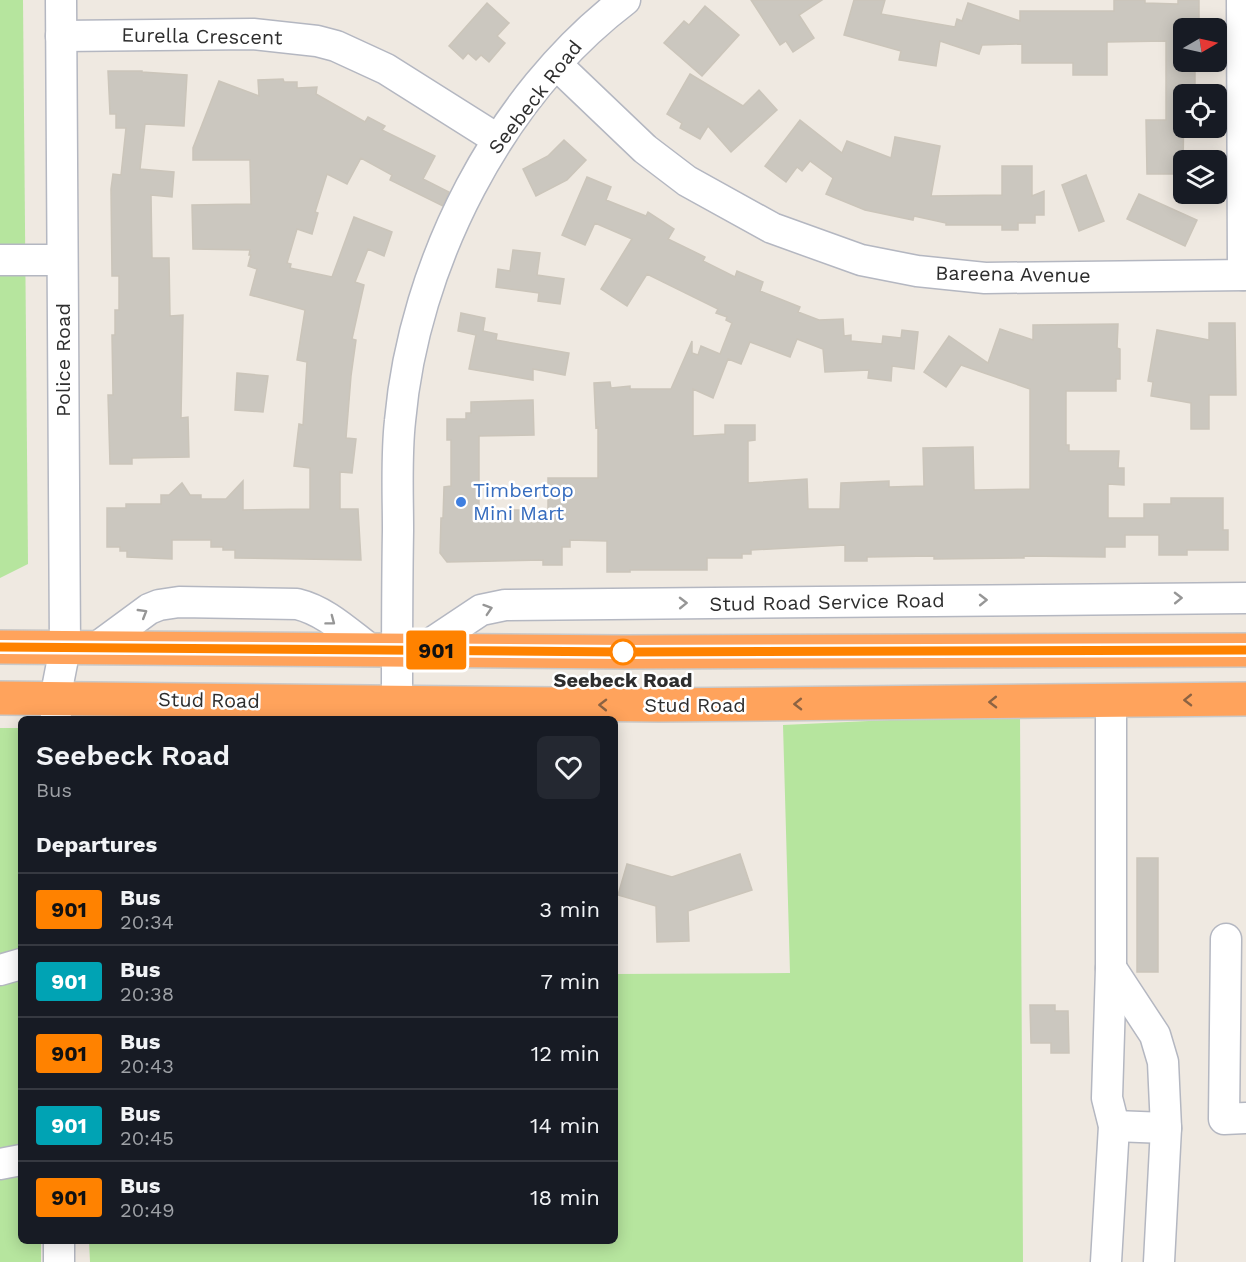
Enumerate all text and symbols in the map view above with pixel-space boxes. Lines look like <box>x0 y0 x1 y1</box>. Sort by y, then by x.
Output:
north arrow <box>1173 18 1227 72</box>
map controls <box>1173 18 1227 204</box>
street label: Eurella Crescent <box>121 23 283 49</box>
street label: Seebeck Road <box>483 35 587 159</box>
button: locate <box>1173 84 1227 138</box>
button: layers <box>1173 150 1227 204</box>
street label: Bareena Avenue <box>935 261 1091 287</box>
street label: Police Road <box>51 303 75 417</box>
place label: Timbertop Mini Mart <box>473 478 574 525</box>
marker: Timbertop Mini Mart <box>454 495 468 509</box>
street label: Stud Road Service Road <box>709 588 945 616</box>
one-way arrow <box>1173 592 1182 604</box>
one-way arrow <box>978 594 987 606</box>
one-way arrow <box>678 597 687 609</box>
one-way arrow <box>482 604 493 616</box>
one-way arrow <box>137 609 147 621</box>
one-way arrow <box>325 613 336 624</box>
line badge: 901 <box>402 630 470 670</box>
text: 901 <box>418 638 454 663</box>
marker: Seebeck Road <box>610 639 636 665</box>
place label: Seebeck Road <box>554 668 692 692</box>
street label: Stud Road <box>158 687 260 713</box>
street label: Stud Road <box>644 693 746 717</box>
one-way arrow <box>1183 694 1192 706</box>
one-way arrow <box>988 696 997 708</box>
one-way arrow <box>598 698 607 711</box>
one-way arrow <box>793 698 802 710</box>
button: heart <box>537 736 600 799</box>
text: Seebeck Road <box>36 739 230 772</box>
text: Bus <box>36 778 72 802</box>
text: Departures <box>36 832 157 857</box>
text: Bus <box>120 885 160 910</box>
text: 901 <box>51 897 87 922</box>
text: 3 min <box>539 897 600 922</box>
text: 20:34 <box>120 910 174 934</box>
text: Bus <box>120 957 160 982</box>
text: 901 <box>51 969 87 994</box>
text: 7 min <box>540 969 600 994</box>
text: 20:38 <box>120 982 174 1006</box>
text: Bus <box>120 1029 160 1054</box>
text: 901 <box>51 1041 87 1066</box>
text: 12 min <box>531 1041 600 1066</box>
text: 20:43 <box>120 1054 174 1078</box>
text: Bus <box>120 1101 160 1126</box>
text: 901 <box>51 1113 87 1138</box>
text: 14 min <box>530 1113 600 1138</box>
text: 20:45 <box>120 1126 174 1150</box>
text: Bus <box>120 1173 160 1198</box>
text: 901 <box>51 1185 87 1210</box>
text: 18 min <box>530 1185 600 1210</box>
text: 20:49 <box>120 1198 175 1222</box>

